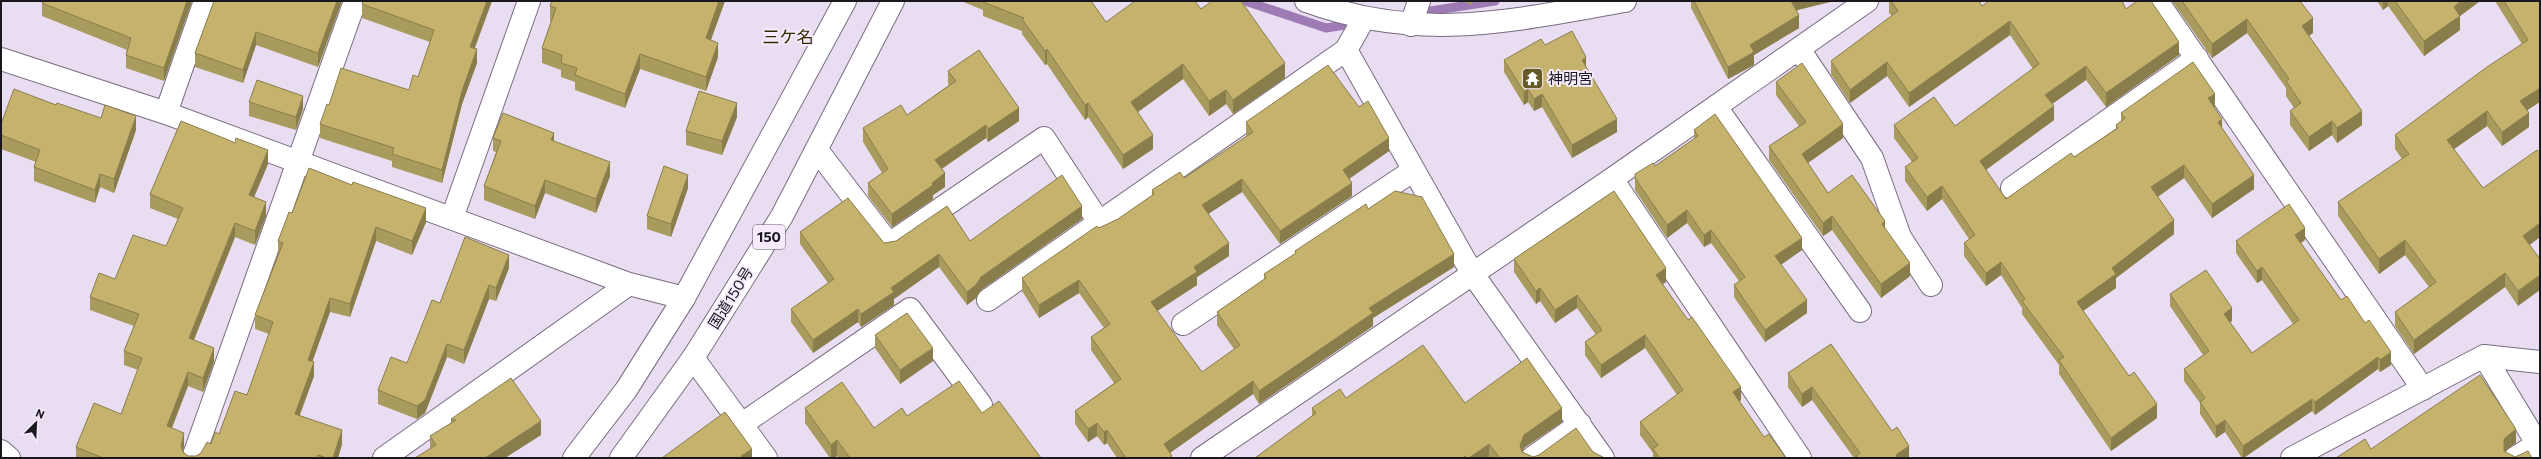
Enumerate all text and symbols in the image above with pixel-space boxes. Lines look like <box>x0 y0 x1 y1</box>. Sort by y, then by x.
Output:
district label: 三ケ名 <box>763 26 814 47</box>
temple icon: 神明宮 <box>1520 66 1546 92</box>
place label: 神明宮 <box>1548 69 1593 87</box>
road number: 150 <box>753 225 785 249</box>
street label: 国道150号 <box>704 263 756 332</box>
north arrow <box>16 403 56 443</box>
text: N <box>34 406 47 421</box>

